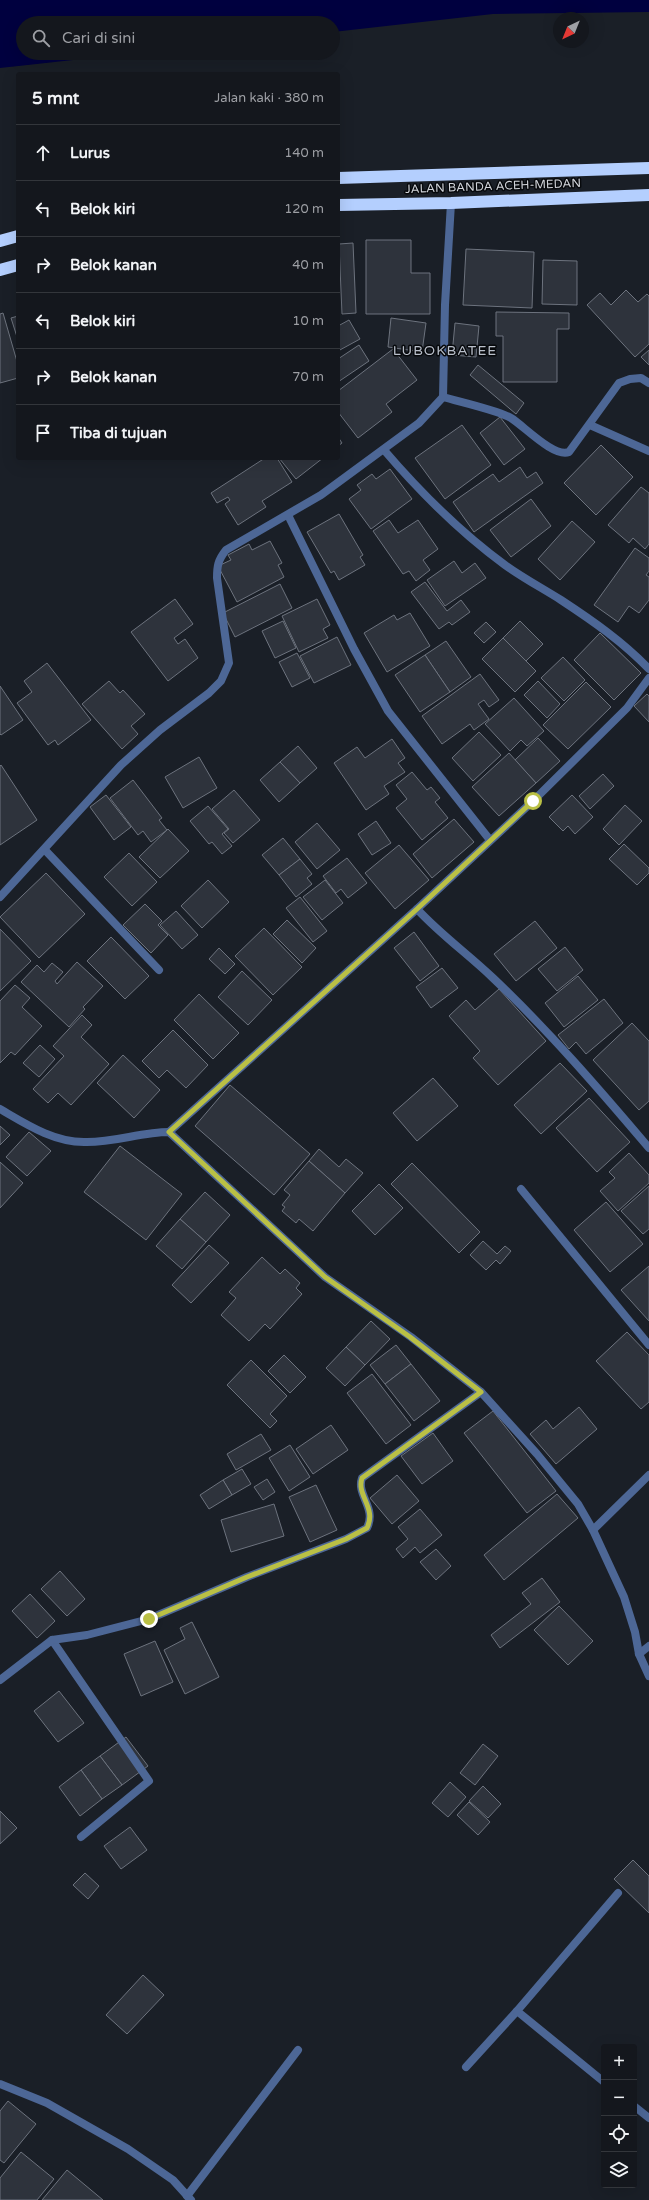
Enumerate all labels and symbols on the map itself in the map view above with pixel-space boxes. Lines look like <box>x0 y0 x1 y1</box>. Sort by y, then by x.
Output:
north arrow <box>553 12 589 48</box>
street label: JALAN BANDA ACEH-MEDAN <box>405 176 581 196</box>
district label: LUBOKBATEE <box>393 342 497 359</box>
route start <box>524 792 542 810</box>
route end <box>140 1610 158 1628</box>

